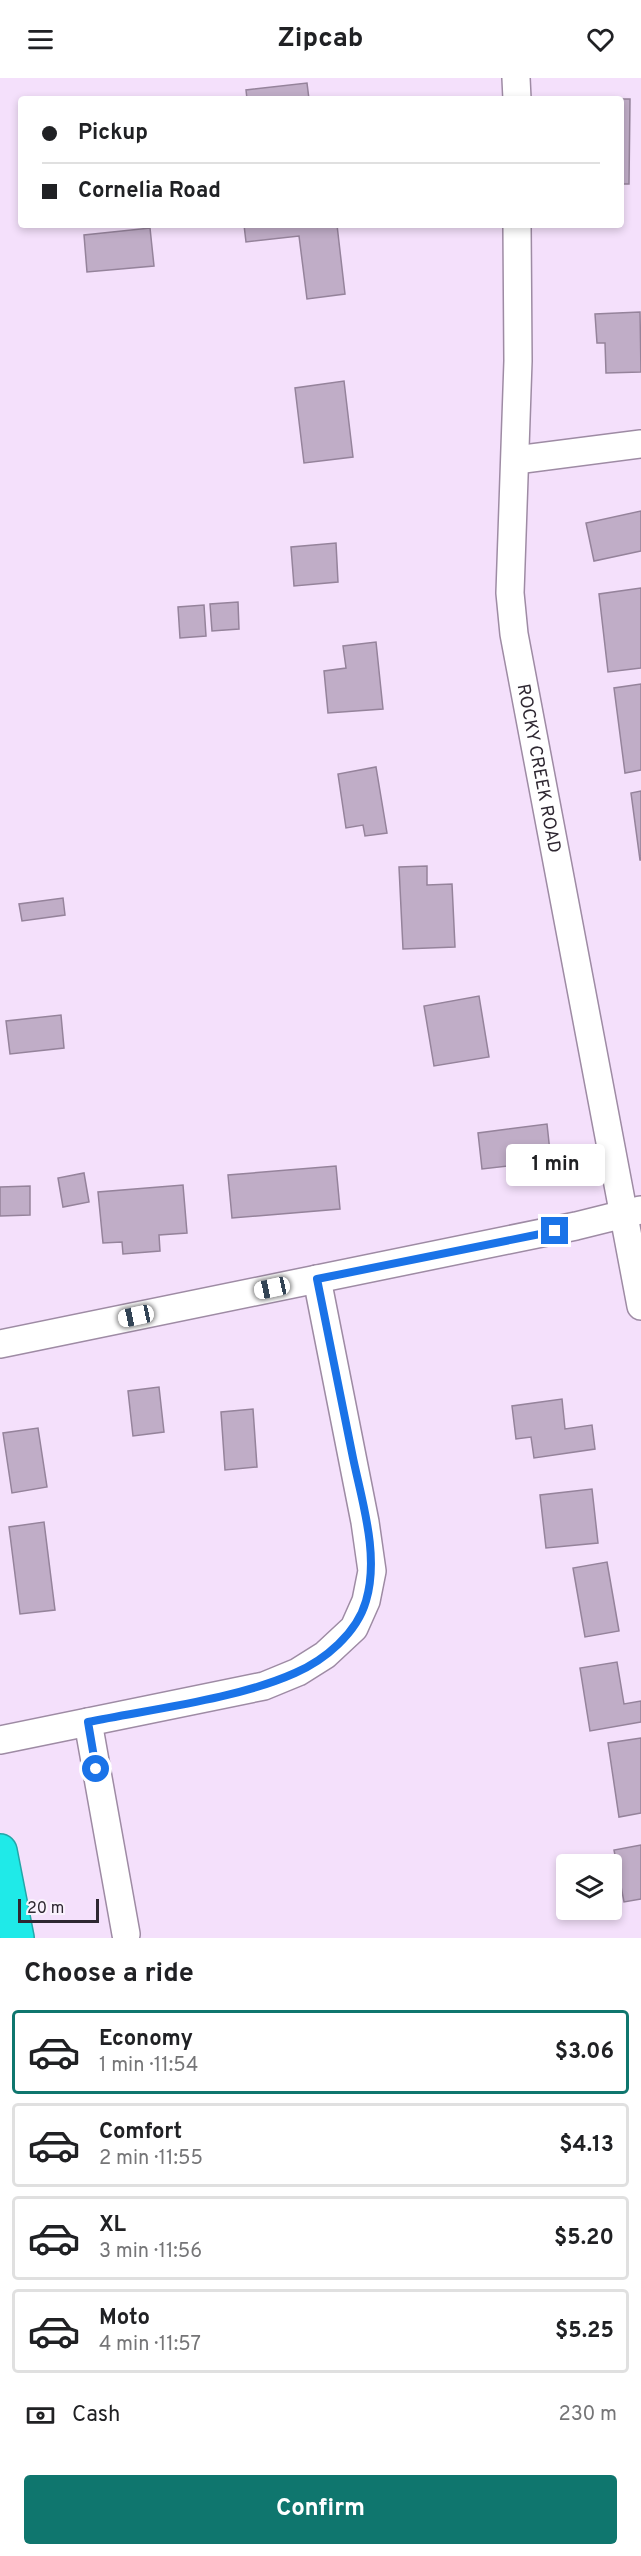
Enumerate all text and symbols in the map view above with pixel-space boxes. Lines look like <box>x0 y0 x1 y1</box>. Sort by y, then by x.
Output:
text: Zipcab <box>278 22 363 56</box>
icon: menu <box>24 23 57 56</box>
icon: heart <box>584 23 617 56</box>
text: Pickup <box>78 120 148 147</box>
text: Cornelia Road <box>78 178 221 205</box>
street label: ROCKY CREEK ROAD <box>511 682 565 855</box>
callout: 1 min <box>506 1144 604 1186</box>
text: 1 min <box>531 1152 580 1178</box>
route end <box>541 1217 568 1244</box>
car <box>253 1275 291 1301</box>
car <box>117 1303 155 1329</box>
route start <box>82 1755 109 1782</box>
map controls <box>556 1854 622 1920</box>
button: layers <box>556 1854 622 1920</box>
scale bar <box>18 1896 99 1924</box>
text: 20 m <box>27 1899 64 1919</box>
text: Choose a ride <box>24 1957 194 1991</box>
icon: car <box>27 2025 81 2079</box>
text: Economy <box>99 2026 193 2053</box>
text: $3.06 <box>555 2039 614 2066</box>
text: 1 min · 11:54 <box>99 2053 199 2079</box>
icon: car <box>27 2118 81 2172</box>
text: Comfort <box>99 2119 182 2146</box>
text: $4.13 <box>559 2132 614 2159</box>
text: 2 min · 11:55 <box>99 2146 203 2172</box>
icon: car <box>27 2211 81 2265</box>
text: XL <box>99 2212 126 2239</box>
text: $5.20 <box>554 2225 614 2252</box>
text: 3 min · 11:56 <box>99 2239 202 2265</box>
icon: car <box>27 2304 81 2358</box>
text: Moto <box>99 2305 150 2332</box>
text: $5.25 <box>555 2318 614 2345</box>
text: 4 min · 11:57 <box>99 2332 201 2358</box>
icon: cash <box>24 2399 57 2432</box>
text: Cash <box>72 2402 121 2429</box>
text: 230 m <box>558 2402 617 2428</box>
button: Confirm <box>24 2475 617 2544</box>

